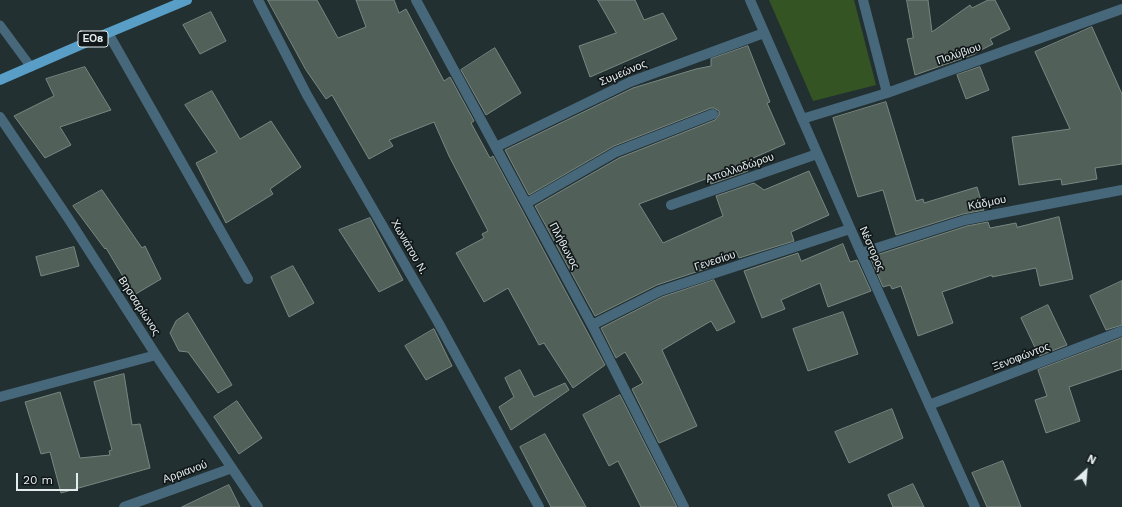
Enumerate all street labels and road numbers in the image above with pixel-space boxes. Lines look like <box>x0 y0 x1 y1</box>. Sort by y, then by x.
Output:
road number: ΕΟ8 <box>78 31 108 47</box>
street label: Πολύβιου <box>935 40 983 68</box>
street label: Συμεώνος <box>597 57 649 89</box>
street label: Απολλοδώρου <box>704 150 776 186</box>
street label: Κάδμου <box>967 193 1007 213</box>
street label: Χωνιάτου Ν. <box>388 217 430 277</box>
street label: Πλήθωνος <box>546 220 582 272</box>
street label: Νέστορος <box>856 225 888 273</box>
street label: Γενεσίου <box>693 248 737 274</box>
street label: Βησσαρίωνος <box>115 274 163 338</box>
street label: Ξενοφώντος <box>990 340 1052 374</box>
street label: Αρριανού <box>161 458 209 486</box>

